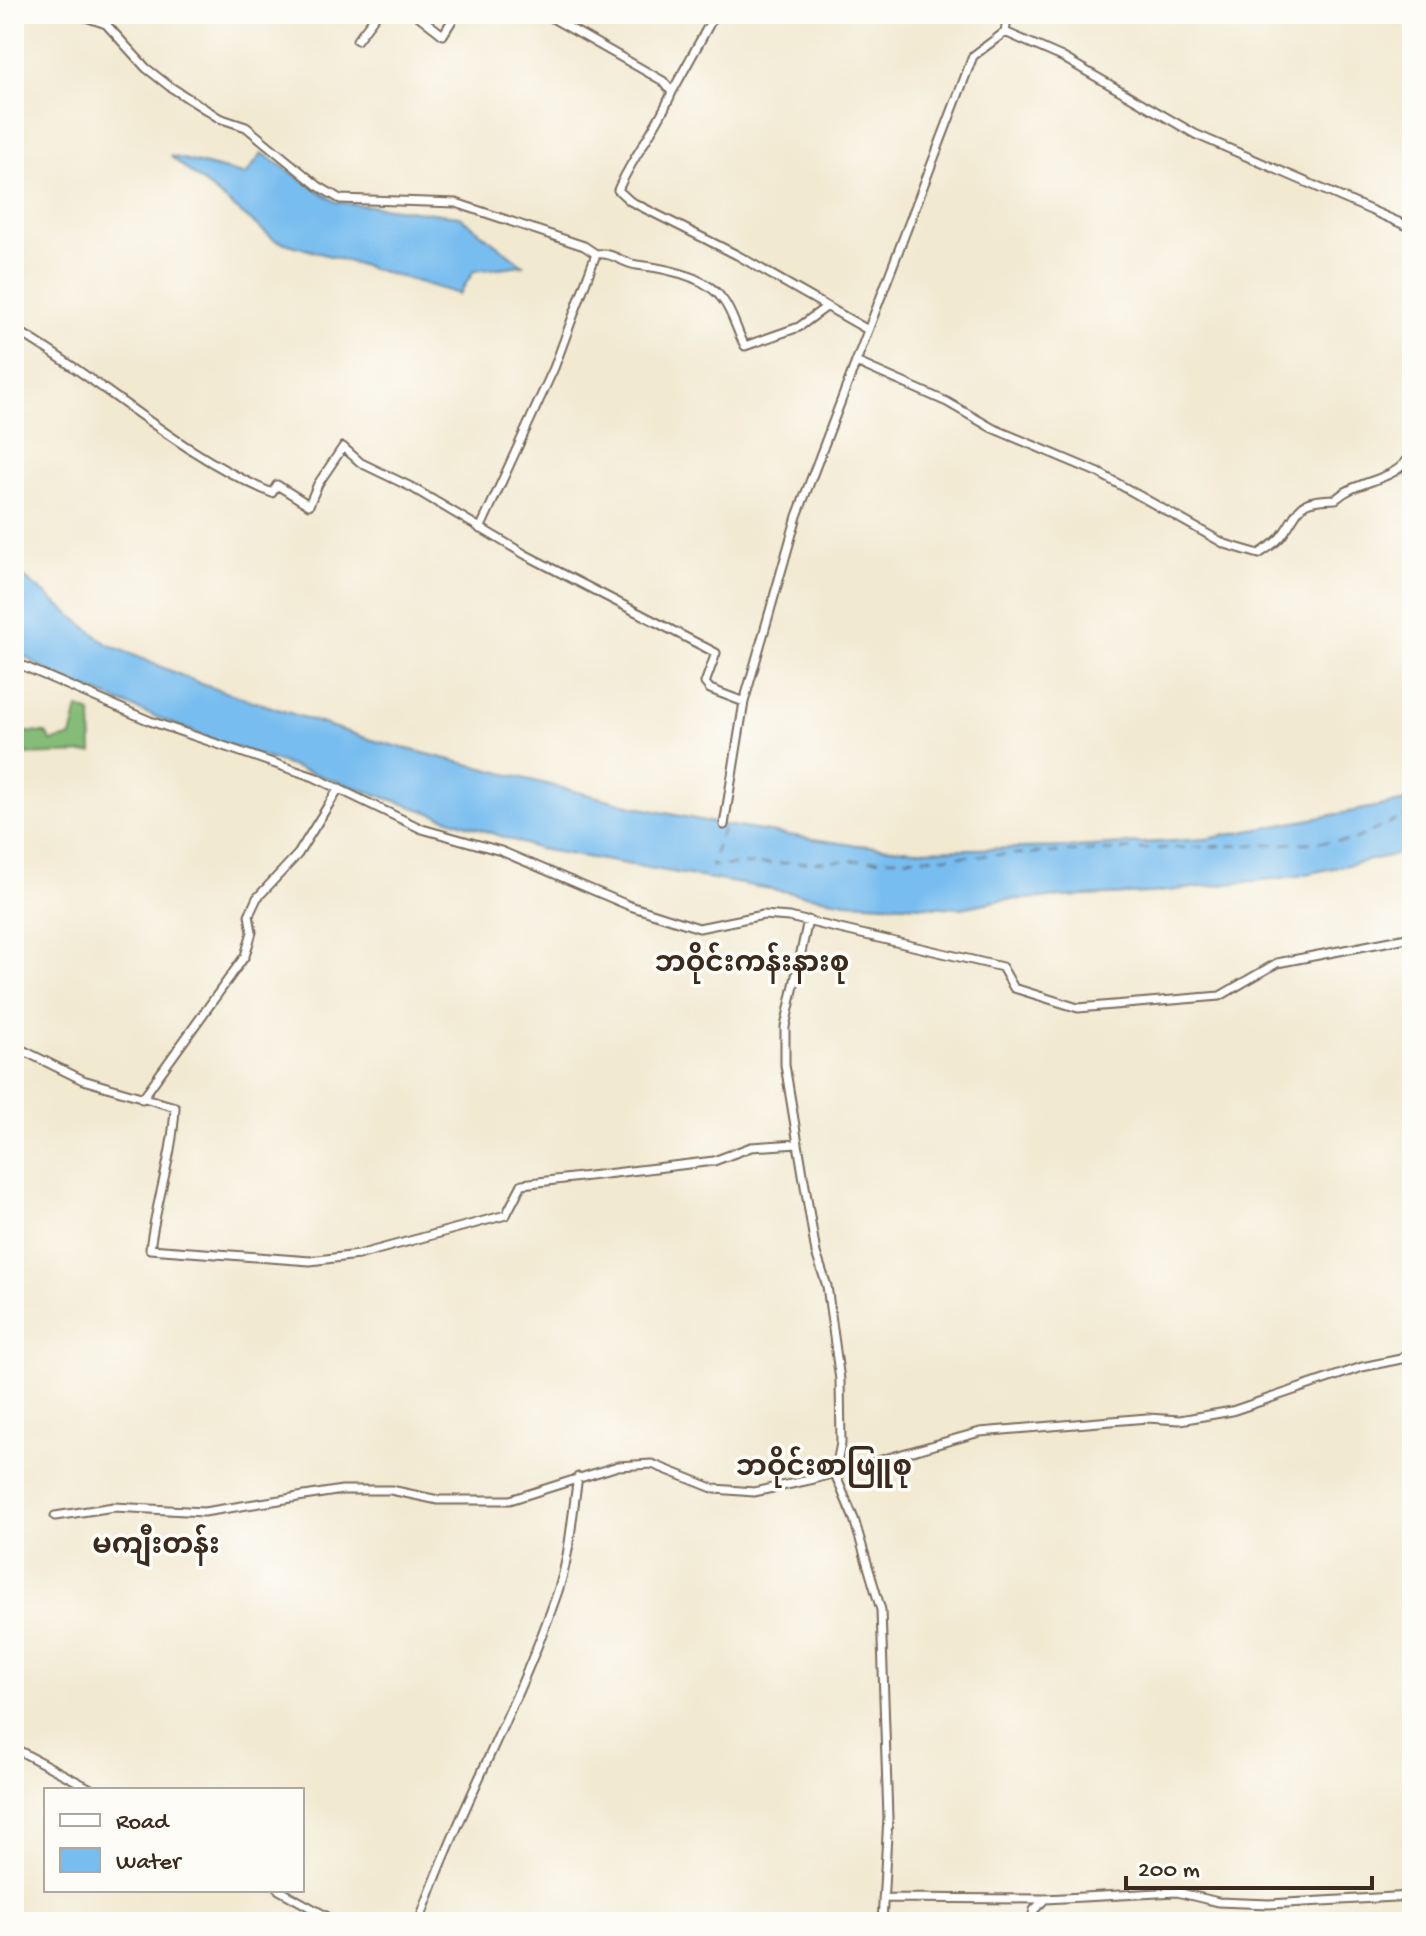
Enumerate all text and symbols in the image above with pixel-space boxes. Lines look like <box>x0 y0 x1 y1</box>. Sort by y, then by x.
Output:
district label: ဘဝိုင်းကန်းနားစု <box>655 942 849 984</box>
district label: ဘဝိုင်းစာဖြူစု <box>736 1446 912 1488</box>
district label: မကျီးတန်း <box>92 1524 220 1567</box>
legend <box>44 1788 304 1892</box>
text: Road <box>116 1809 170 1838</box>
scale bar <box>1126 1840 1372 1890</box>
text: Water <box>116 1849 183 1878</box>
text: 200 m <box>1138 1857 1200 1886</box>

